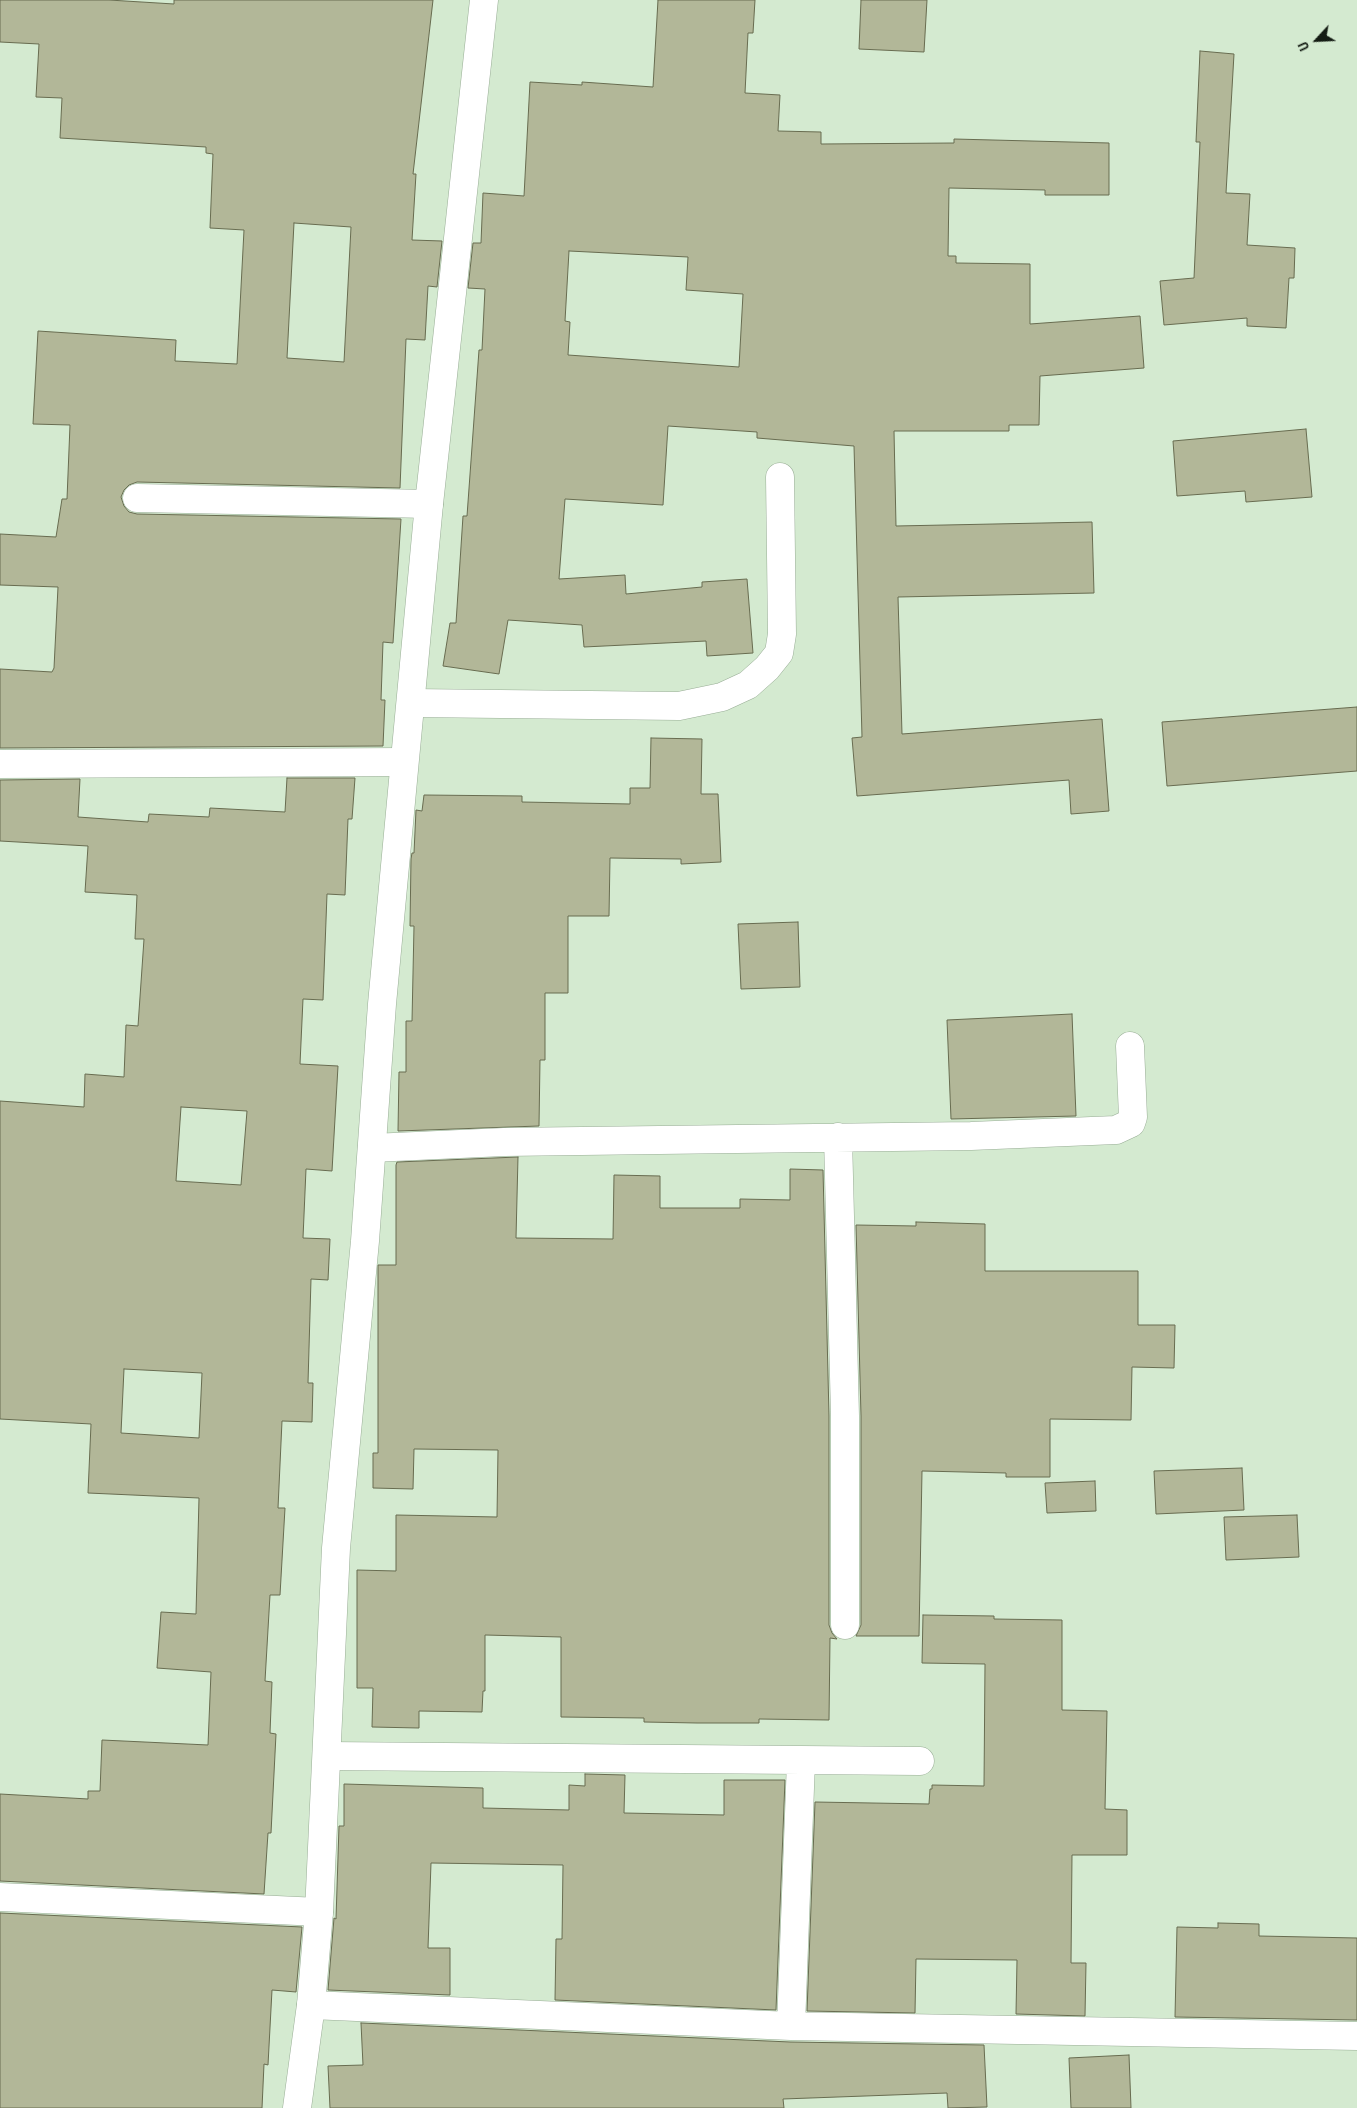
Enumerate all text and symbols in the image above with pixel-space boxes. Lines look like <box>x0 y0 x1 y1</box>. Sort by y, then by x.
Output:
north arrow <box>1292 15 1342 65</box>
text: U <box>1293 39 1313 54</box>

